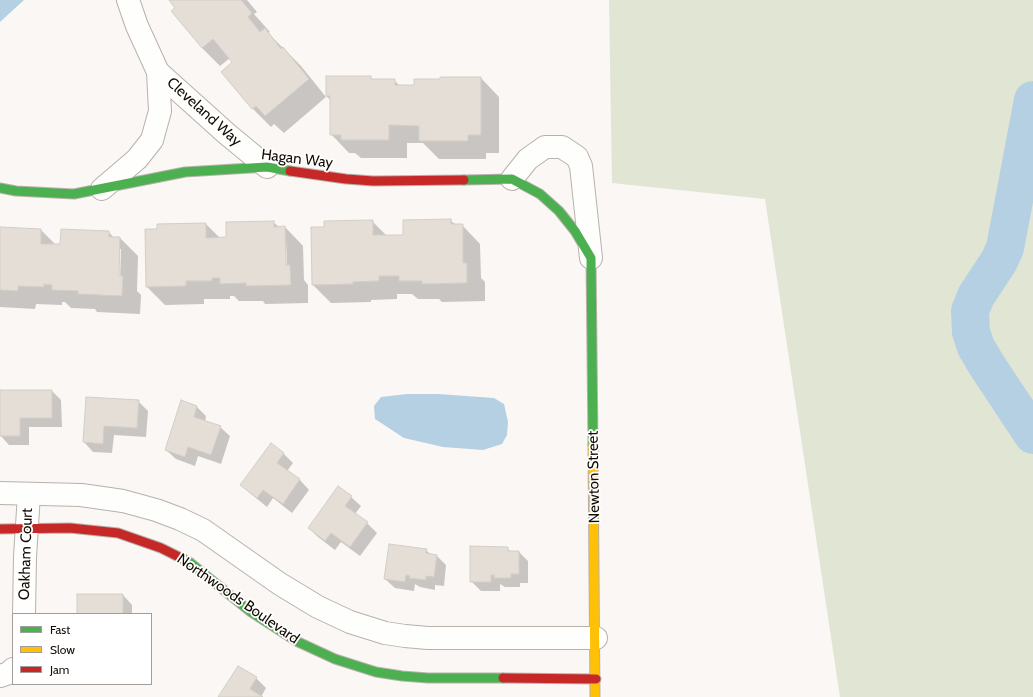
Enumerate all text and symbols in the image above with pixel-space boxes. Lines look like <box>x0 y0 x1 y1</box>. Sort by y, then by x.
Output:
street label: Cleveland Way <box>163 74 245 150</box>
street label: Hagan Way <box>260 146 334 172</box>
street label: Newton Street <box>584 431 604 523</box>
street label: Oakham Court <box>15 508 37 600</box>
street label: Northwoods Boulevard <box>173 550 303 648</box>
legend <box>12 613 152 685</box>
text: Fast <box>50 622 70 637</box>
text: Slow <box>50 642 75 657</box>
text: Jam <box>50 662 69 677</box>

